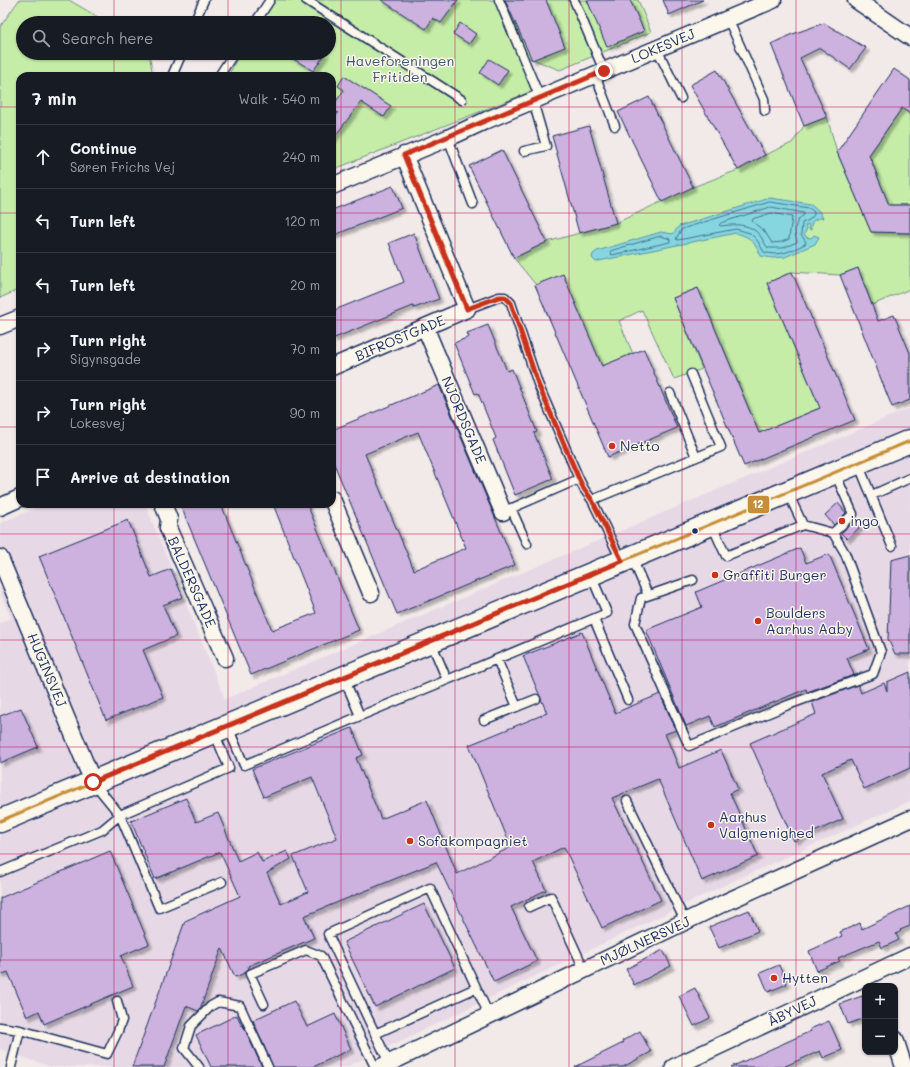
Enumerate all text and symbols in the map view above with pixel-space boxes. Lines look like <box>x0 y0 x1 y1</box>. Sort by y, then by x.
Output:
search box <box>16 16 336 60</box>
street label: LOKESVEJ <box>628 23 698 67</box>
icon: search <box>30 27 52 49</box>
text: Search here <box>62 28 153 48</box>
park label: Haveforeningen Fritiden <box>346 51 454 86</box>
route end <box>595 62 613 80</box>
text: 7 min <box>32 87 77 109</box>
text: Walk · 540 m <box>239 90 320 107</box>
text: Continue <box>70 138 137 158</box>
icon: ahead <box>32 146 54 168</box>
text: 240 m <box>283 148 320 165</box>
text: Søren Frichs Vej <box>70 158 175 175</box>
icon: left <box>32 210 54 232</box>
text: Turn left <box>70 211 135 231</box>
text: 120 m <box>284 212 320 229</box>
icon: left <box>32 274 54 296</box>
text: Turn left <box>70 275 135 295</box>
text: 20 m <box>290 276 320 293</box>
street label: BIFROSTGADE <box>352 310 448 365</box>
text: Turn right <box>70 330 147 350</box>
icon: right <box>32 338 54 360</box>
text: 70 m <box>290 340 320 357</box>
text: Sigynsgade <box>70 350 141 367</box>
street label: NJORDSGADE <box>437 373 491 466</box>
text: Turn right <box>70 394 147 414</box>
icon: right <box>32 402 54 424</box>
text: 90 m <box>290 404 320 421</box>
text: Lokesvej <box>70 414 125 431</box>
place label: Netto <box>620 436 660 455</box>
marker: Netto <box>607 441 617 451</box>
icon: arrive <box>32 466 54 488</box>
text: Arrive at destination <box>70 467 230 487</box>
line badge: 12 <box>747 495 770 514</box>
text: 12 <box>752 496 764 511</box>
place label: ingo <box>850 511 878 530</box>
marker: ingo <box>837 516 847 526</box>
unlabelled marker <box>690 526 700 536</box>
street label: BALDERSGADE <box>164 533 221 630</box>
place label: Graffiti Burger <box>723 565 826 584</box>
marker: Graffiti Burger <box>710 570 720 580</box>
place label: Boulders Aarhus Aaby <box>766 603 853 638</box>
marker: Boulders Aarhus Aaby <box>753 616 763 626</box>
street label: HUGINSVEJ <box>23 630 72 710</box>
route start <box>84 773 102 791</box>
place label: Aarhus Valgmenighed <box>719 807 814 842</box>
marker: Aarhus Valgmenighed <box>706 820 716 830</box>
place label: Sofakompagniet <box>418 831 528 850</box>
marker: Sofakompagniet <box>405 836 415 846</box>
street label: MJØLNERSVEJ <box>597 911 693 970</box>
place label: Hytten <box>782 968 828 987</box>
marker: Hytten <box>769 973 779 983</box>
map controls <box>862 983 898 1055</box>
button: + <box>862 983 898 1019</box>
street label: ÅBYVEJ <box>764 991 820 1030</box>
button: − <box>862 1019 898 1055</box>

